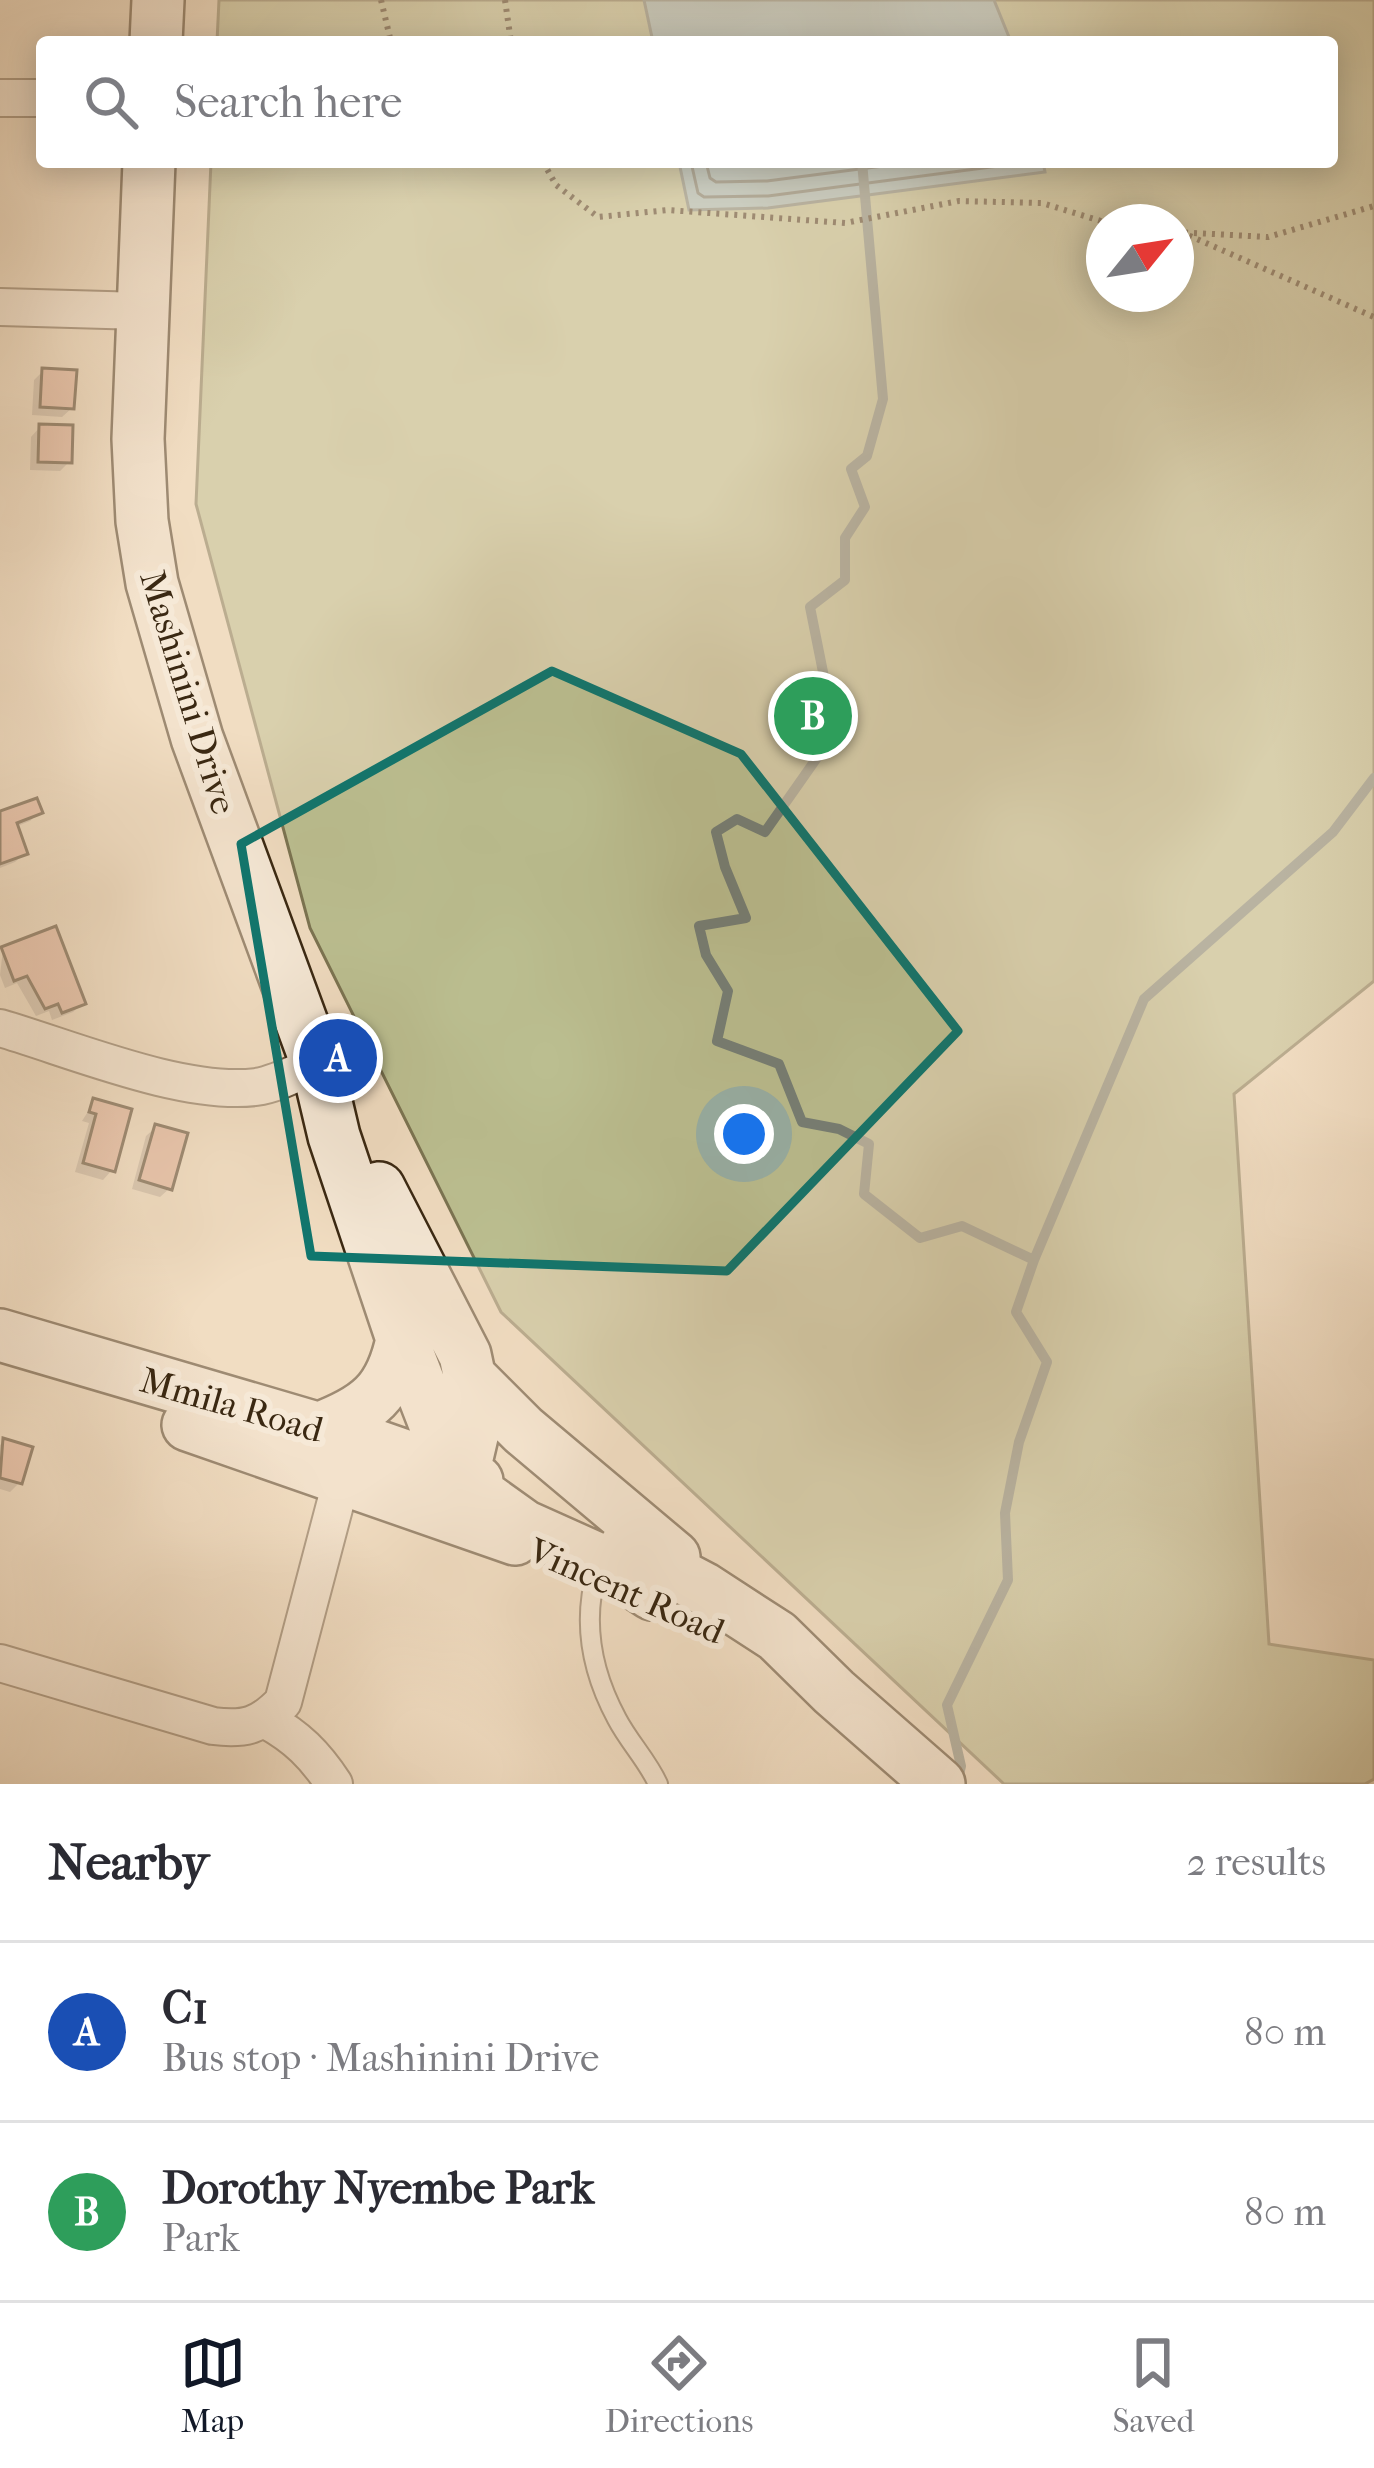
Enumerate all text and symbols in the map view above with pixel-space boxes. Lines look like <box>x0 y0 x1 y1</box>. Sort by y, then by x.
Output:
search box <box>36 36 1338 168</box>
icon: search <box>78 69 144 135</box>
text: Search here <box>174 76 402 129</box>
north arrow <box>1086 204 1194 312</box>
street label: Mashinini Drive <box>131 566 245 819</box>
pin: B <box>774 671 852 761</box>
pin: A <box>299 1013 377 1103</box>
your location <box>714 1104 774 1164</box>
street label: Mmila Road <box>136 1359 328 1451</box>
street label: Vincent Road <box>521 1529 731 1653</box>
text: Nearby <box>48 1832 209 1892</box>
text: 2 results <box>1187 1839 1326 1885</box>
text: C1 <box>162 1982 208 2035</box>
text: A <box>74 2009 100 2055</box>
text: 80 m <box>1244 2009 1326 2055</box>
text: Bus stop · Mashinini Drive <box>162 2035 599 2081</box>
text: Dorothy Nyembe Park <box>162 2162 594 2215</box>
text: B <box>74 2189 100 2235</box>
text: 80 m <box>1244 2189 1326 2235</box>
text: Park <box>162 2215 240 2261</box>
tab: Map <box>180 2330 246 2441</box>
tab: Directions <box>605 2330 753 2441</box>
tab: Saved <box>1113 2330 1194 2441</box>

